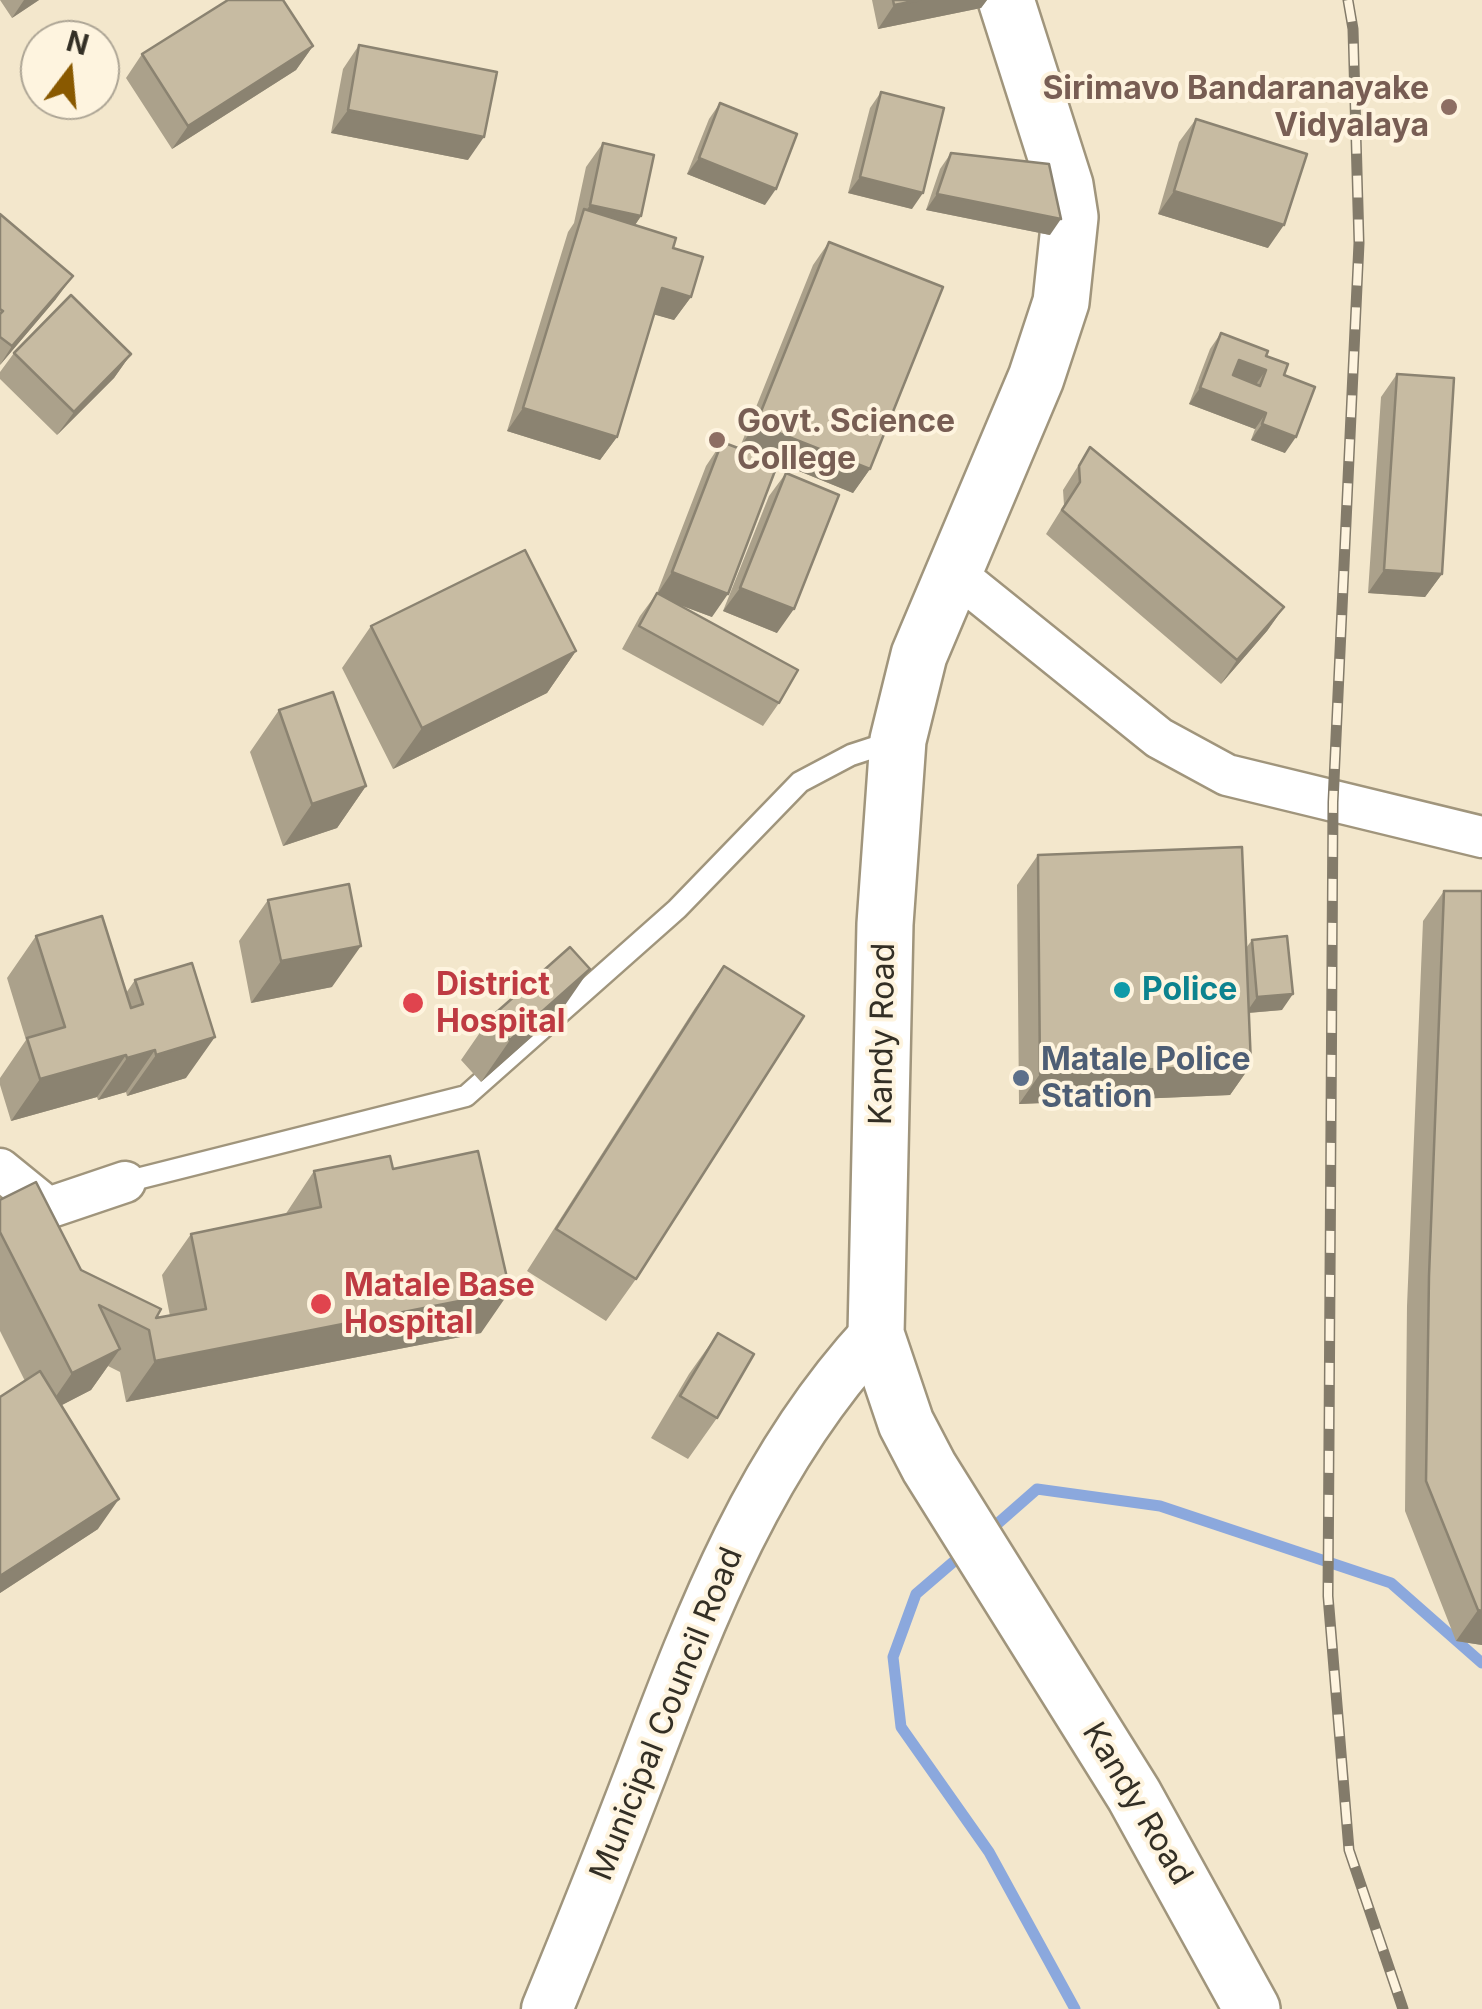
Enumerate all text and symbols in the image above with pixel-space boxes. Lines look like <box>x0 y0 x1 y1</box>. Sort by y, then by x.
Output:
north arrow <box>20 20 120 120</box>
text: N <box>63 24 93 62</box>
place label: Sirimavo Bandaranayake Vidyalaya <box>1042 70 1429 145</box>
marker: Sirimavo Bandaranayake Vidyalaya <box>1438 96 1460 118</box>
place label: Govt. Science College <box>737 403 955 478</box>
marker: Govt. Science College <box>706 429 728 451</box>
street label: Kandy Road <box>862 943 904 1125</box>
place label: District Hospital <box>436 966 565 1041</box>
place label: Police <box>1142 971 1237 1009</box>
marker: Police <box>1111 979 1133 1001</box>
marker: District Hospital <box>400 990 426 1016</box>
place label: Matale Police Station <box>1041 1041 1250 1116</box>
marker: Matale Police Station <box>1010 1067 1032 1089</box>
place label: Matale Base Hospital <box>344 1267 535 1342</box>
marker: Matale Base Hospital <box>308 1291 334 1317</box>
street label: Municipal Council Road <box>583 1542 751 1886</box>
street label: Kandy Road <box>1074 1716 1200 1892</box>

